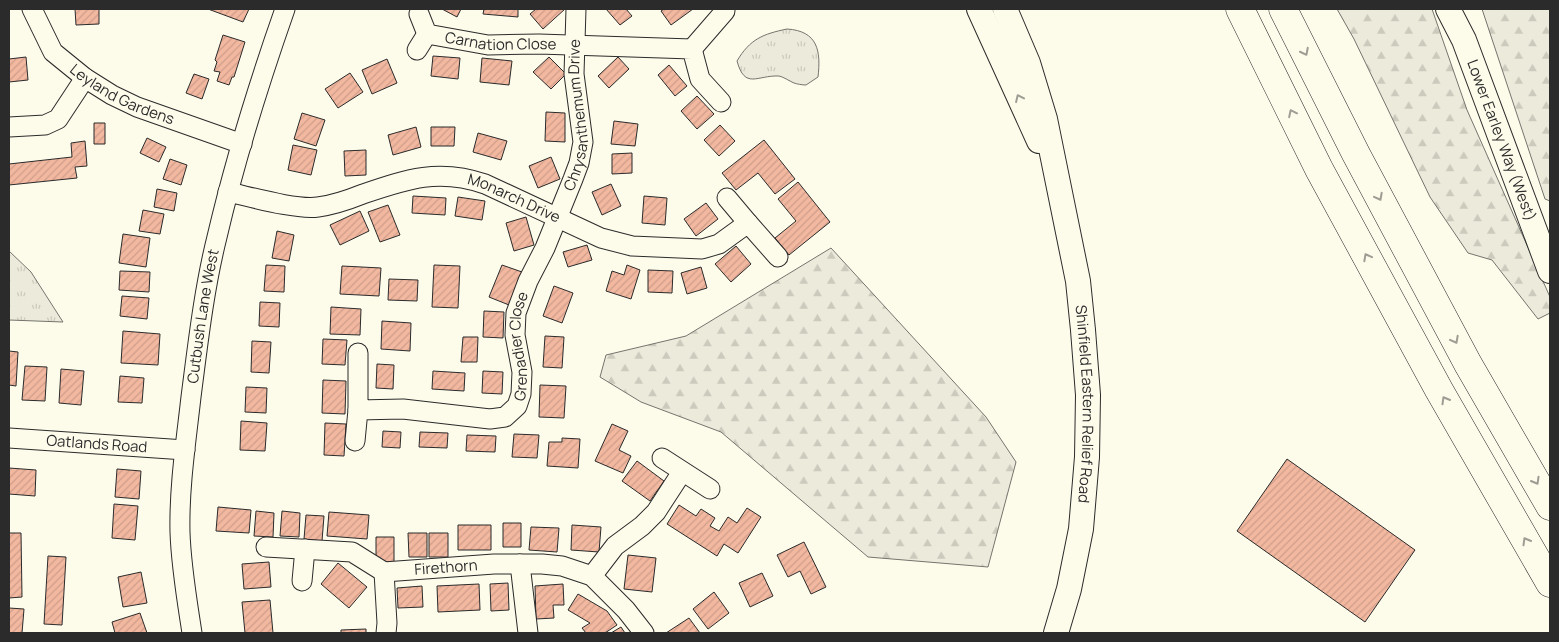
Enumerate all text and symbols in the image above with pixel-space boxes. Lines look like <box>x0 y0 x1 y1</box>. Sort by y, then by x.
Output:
street label: Carnation Close <box>443 26 557 55</box>
street label: Chrysanthemum Drive <box>558 39 593 194</box>
one-way arrow <box>1298 47 1308 56</box>
street label: Lower Earley Way (West) <box>1462 56 1541 224</box>
street label: Leyland Gardens <box>66 59 177 129</box>
one-way arrow <box>1015 94 1025 103</box>
one-way arrow <box>1287 109 1298 118</box>
street label: Monarch Drive <box>465 168 564 228</box>
one-way arrow <box>1372 192 1382 201</box>
street label: Cutbush Lane West <box>182 247 224 385</box>
one-way arrow <box>1363 253 1373 262</box>
street label: Grenadier Close <box>504 288 533 404</box>
street label: Shinfield Eastern Relief Road <box>1071 304 1099 504</box>
one-way arrow <box>1449 335 1459 344</box>
one-way arrow <box>1441 396 1451 405</box>
street label: Oatlands Road <box>46 430 148 457</box>
one-way arrow <box>1529 476 1539 485</box>
one-way arrow <box>1522 537 1532 546</box>
street label: Firethorn <box>414 554 478 580</box>

